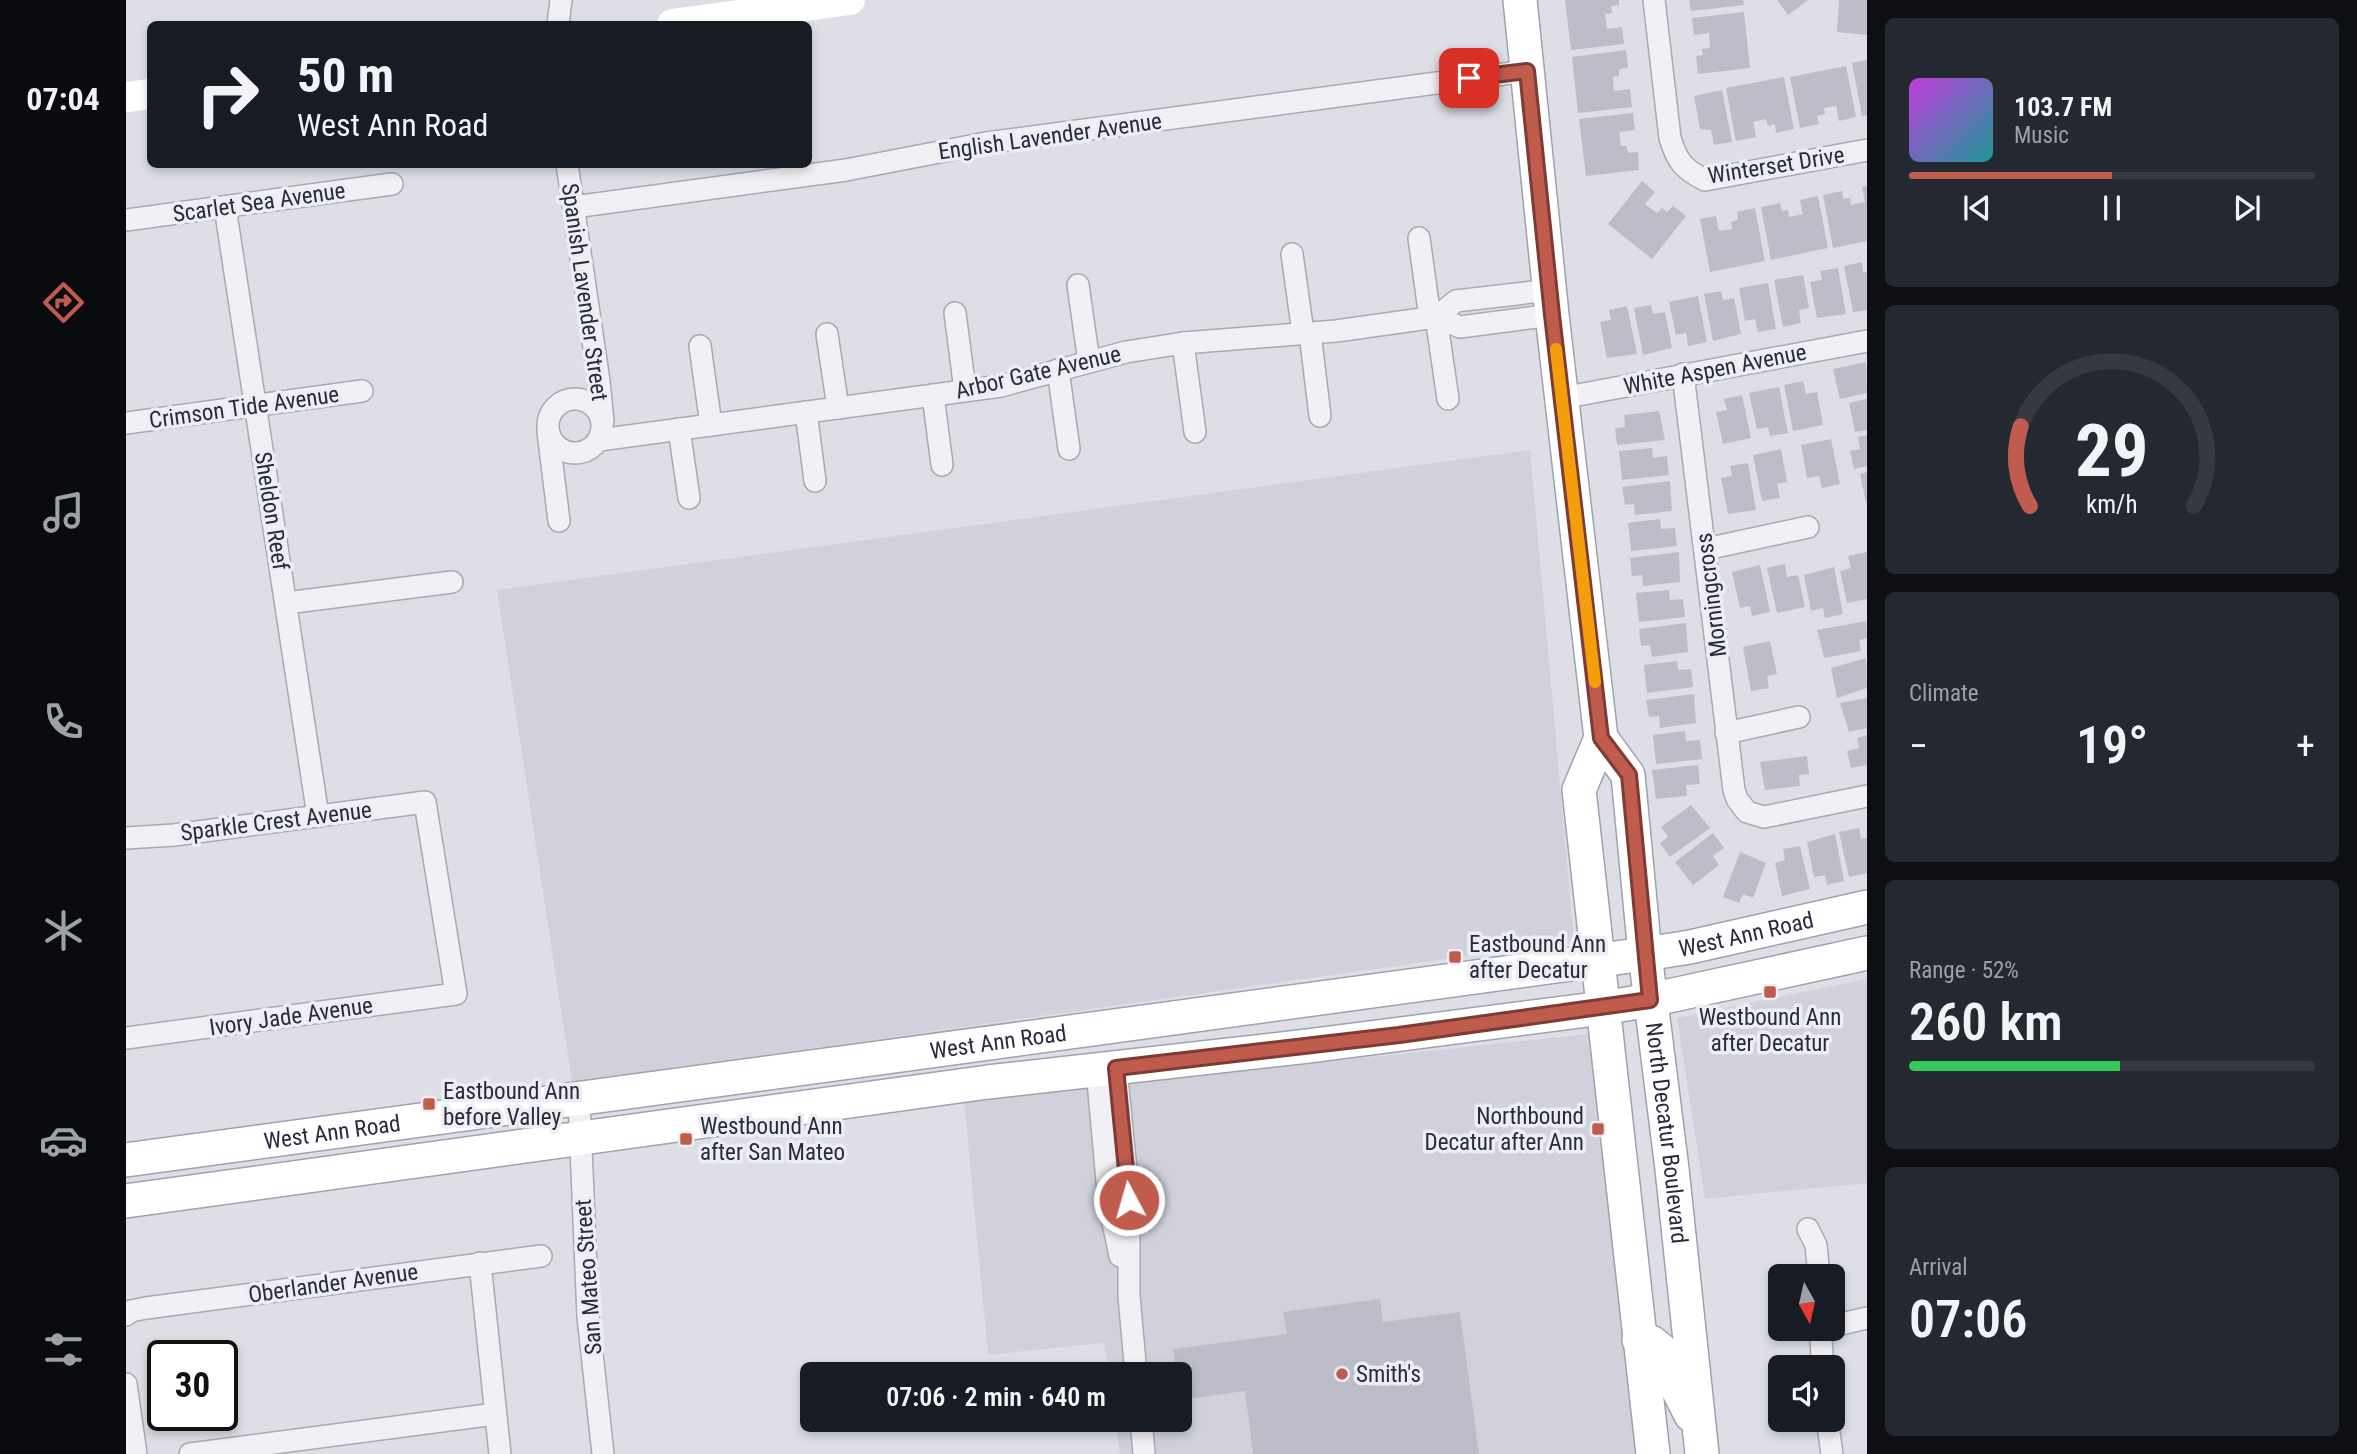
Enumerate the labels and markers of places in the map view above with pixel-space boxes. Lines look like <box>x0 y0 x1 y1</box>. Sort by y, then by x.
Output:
pin <box>1439 48 1499 108</box>
place label: Eastbound Ann after Decatur <box>1469 931 1606 984</box>
marker: Eastbound Ann after Decatur <box>1447 949 1463 965</box>
marker: Westbound Ann after Decatur <box>1762 984 1778 1000</box>
place label: Westbound Ann after Decatur <box>1699 1004 1841 1057</box>
place label: Eastbound Ann before Valley <box>443 1078 580 1131</box>
marker: Eastbound Ann before Valley <box>421 1096 437 1112</box>
place label: Northbound Decatur after Ann <box>1425 1103 1584 1156</box>
place label: Westbound Ann after San Mateo <box>700 1113 845 1166</box>
marker: Northbound Decatur after Ann <box>1590 1121 1606 1137</box>
marker: Westbound Ann after San Mateo <box>678 1131 694 1147</box>
place label: Smith's <box>1356 1361 1421 1388</box>
marker: Smith's <box>1334 1366 1350 1382</box>

